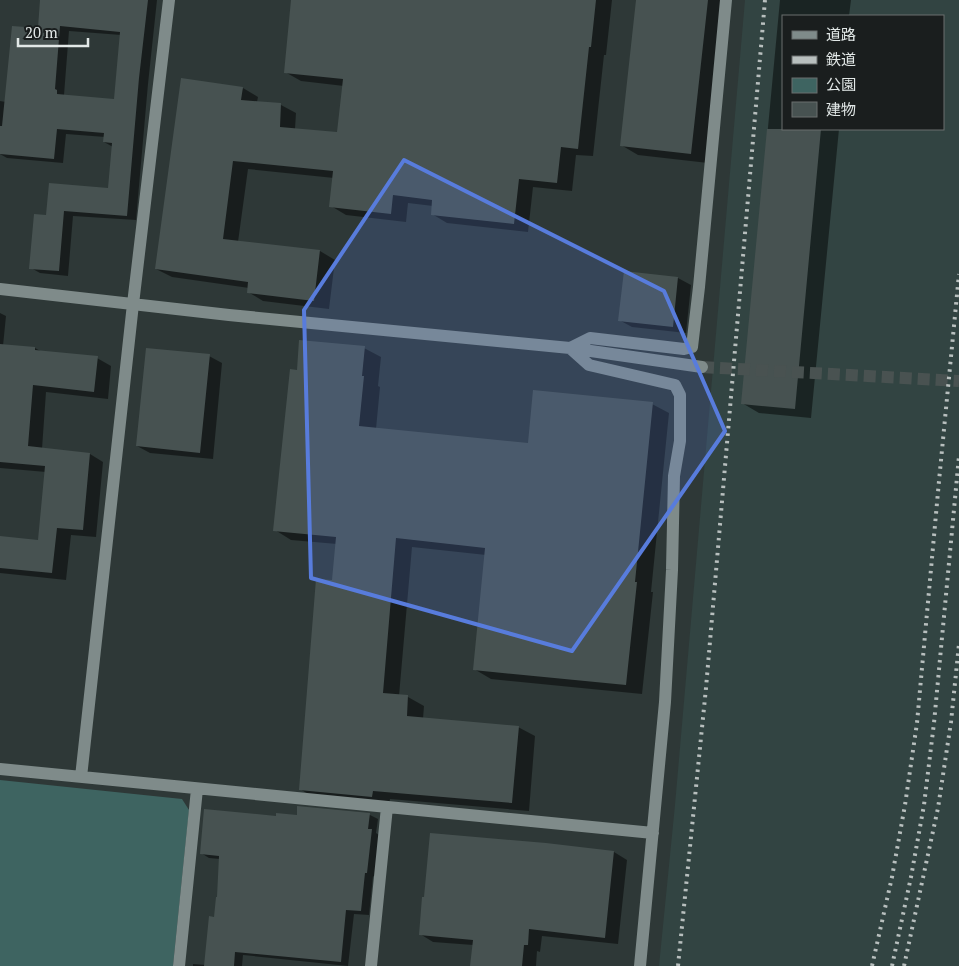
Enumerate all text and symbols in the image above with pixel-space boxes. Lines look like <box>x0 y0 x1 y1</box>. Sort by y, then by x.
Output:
scale bar <box>18 15 88 47</box>
legend <box>782 15 944 130</box>
text: 20 m <box>25 22 58 42</box>
text: 道路 <box>826 24 856 44</box>
text: 鉄道 <box>826 49 856 69</box>
text: 公園 <box>826 74 856 94</box>
text: 建物 <box>826 99 856 119</box>

